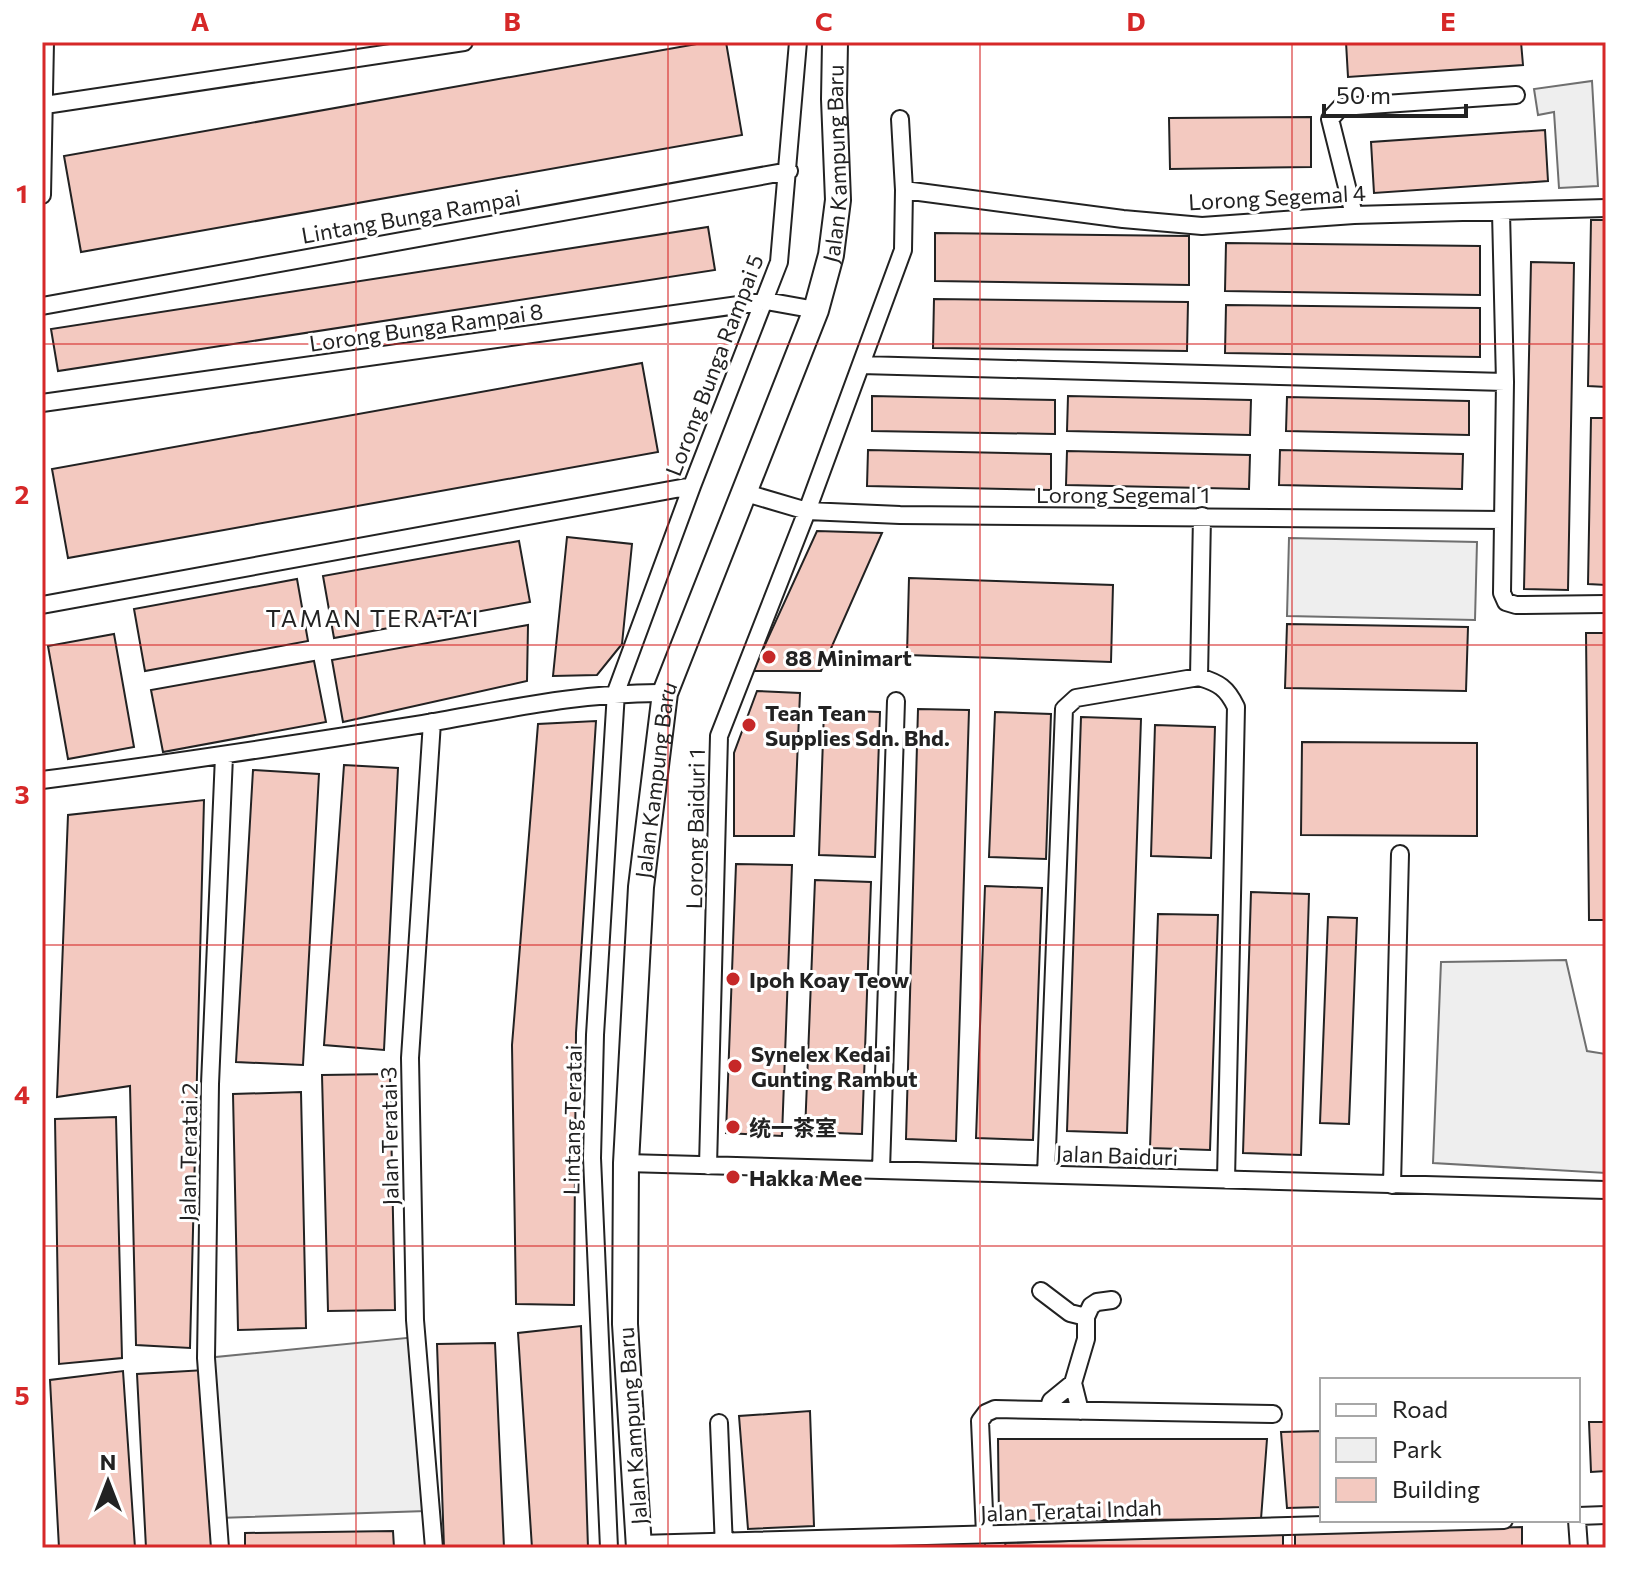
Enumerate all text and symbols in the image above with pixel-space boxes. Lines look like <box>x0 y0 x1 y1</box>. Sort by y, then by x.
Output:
text: A <box>191 5 210 36</box>
text: B <box>503 5 521 36</box>
text: C <box>815 5 833 36</box>
text: D <box>1126 5 1146 36</box>
text: E <box>1440 5 1456 36</box>
street label: Jalan Kampung Baru <box>816 64 852 265</box>
scale bar <box>1324 68 1466 118</box>
text: 50 m <box>1336 80 1391 109</box>
text: 1 <box>16 177 28 208</box>
street label: Lorong Segemal 4 <box>1188 179 1366 215</box>
street label: Lintang Bunga Rampai <box>299 183 523 249</box>
street label: Lorong Bunga Rampai 5 <box>659 250 769 480</box>
street label: Lorong Bunga Rampai 8 <box>307 297 545 357</box>
text: 2 <box>15 478 29 509</box>
street label: Lorong Segemal 1 <box>1036 481 1210 508</box>
district label: TAMAN TERATAI <box>266 603 480 632</box>
place label: 88 Minimart <box>785 644 912 671</box>
marker: 88 Minimart <box>760 648 778 666</box>
street label: Jalan Kampung Baru <box>629 677 682 880</box>
place label: Tean Tean Supplies Sdn. Bhd. <box>765 699 950 751</box>
marker: Tean Tean Supplies Sdn. Bhd. <box>740 716 758 734</box>
street label: Lorong Baiduri 1 <box>680 749 710 909</box>
text: 3 <box>14 778 30 809</box>
place label: Ipoh Koay Teow <box>749 966 909 993</box>
marker: Ipoh Koay Teow <box>724 970 742 988</box>
place label: Synelex Kedai Gunting Rambut <box>751 1040 918 1092</box>
street label: Lintang Teratai <box>557 1045 587 1195</box>
marker: Synelex Kedai Gunting Rambut <box>726 1057 744 1075</box>
street label: Jalan Teratai 3 <box>374 1066 404 1206</box>
text: 4 <box>14 1078 30 1109</box>
street label: Jalan Teratai 2 <box>173 1083 203 1221</box>
place label: 统一茶室 <box>749 1114 837 1141</box>
marker: 统一茶室 <box>724 1118 742 1136</box>
street label: Jalan Baiduri <box>1055 1139 1179 1171</box>
place label: Hakka Mee <box>749 1164 862 1191</box>
marker: Hakka Mee <box>724 1168 742 1186</box>
street label: Jalan Kampung Baru <box>612 1326 652 1526</box>
legend <box>1320 1378 1580 1522</box>
text: 5 <box>14 1379 30 1410</box>
text: Road <box>1392 1394 1448 1423</box>
text: Park <box>1392 1434 1442 1463</box>
north arrow <box>68 1442 148 1522</box>
text: N <box>100 1448 116 1475</box>
text: Building <box>1392 1474 1480 1503</box>
street label: Jalan Teratai Indah <box>980 1493 1162 1527</box>

